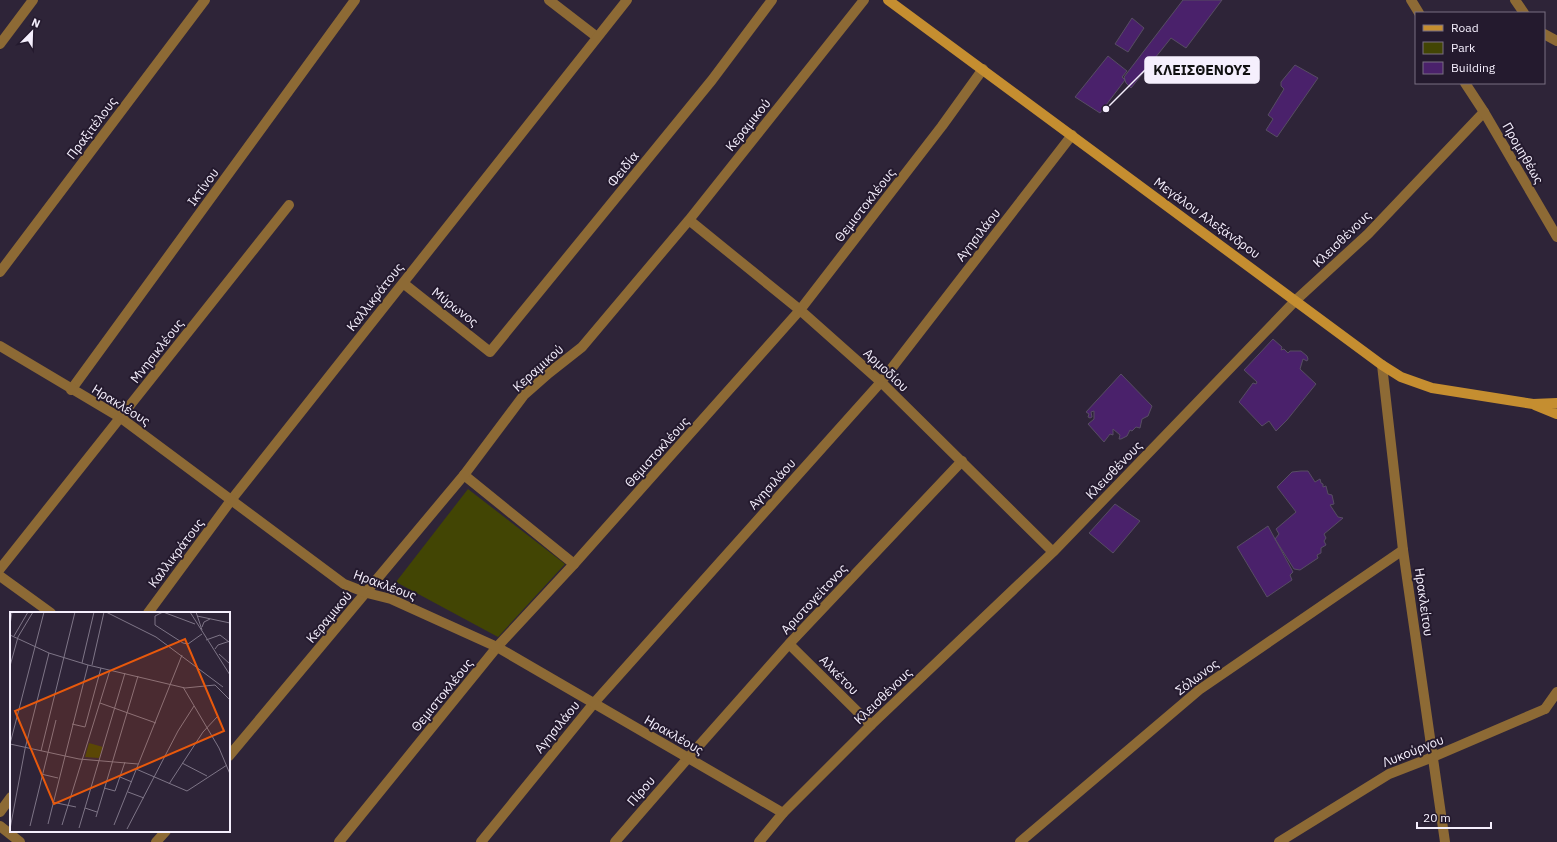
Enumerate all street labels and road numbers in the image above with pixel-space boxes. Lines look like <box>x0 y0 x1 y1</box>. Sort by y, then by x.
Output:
street label: Πραξιτέλους <box>63 93 121 163</box>
street label: Κεραμικού <box>722 95 774 155</box>
street label: Προμηθέως <box>1499 119 1547 187</box>
street label: Φειδία <box>603 148 643 190</box>
street label: Ικτίνου <box>183 165 223 209</box>
street label: Θεμιστοκλέους <box>831 165 899 245</box>
street label: Μεγάλου Αλεξάνδρου <box>1150 174 1264 262</box>
street label: Αγησιλάου <box>952 205 1004 265</box>
street label: Κλεισθένους <box>1309 207 1375 271</box>
street label: Καλλικράτους <box>343 259 407 335</box>
street label: Μύρωνος <box>428 283 482 331</box>
street label: Μνησικλέους <box>127 315 187 387</box>
street label: Κεραμικού <box>509 341 567 395</box>
street label: Αρμοδίου <box>860 345 912 395</box>
street label: Ηρακλέους <box>89 380 153 430</box>
street label: Θεμιστοκλέους <box>621 413 693 491</box>
street label: Κλεισθένους <box>1082 437 1146 503</box>
street label: Αγησιλάου <box>745 455 799 513</box>
street label: Καλλικράτους <box>144 515 208 591</box>
street label: Αριστογείτονος <box>777 560 851 638</box>
street label: Ηρακλέους <box>351 566 419 604</box>
street label: Ηρακλείτου <box>1411 567 1437 637</box>
street label: Κεραμικού <box>302 587 356 647</box>
street label: Αλκέτου <box>816 652 862 698</box>
street label: Θεμιστοκλέους <box>407 655 477 735</box>
street label: Σόλωνος <box>1172 655 1222 699</box>
street label: Κλεισθένους <box>850 664 916 728</box>
street label: Αγησιλάου <box>531 697 583 757</box>
street label: Ηρακλέους <box>641 711 707 759</box>
street label: Λυκούργου <box>1380 731 1446 771</box>
street label: Πίρου <box>623 772 659 810</box>

